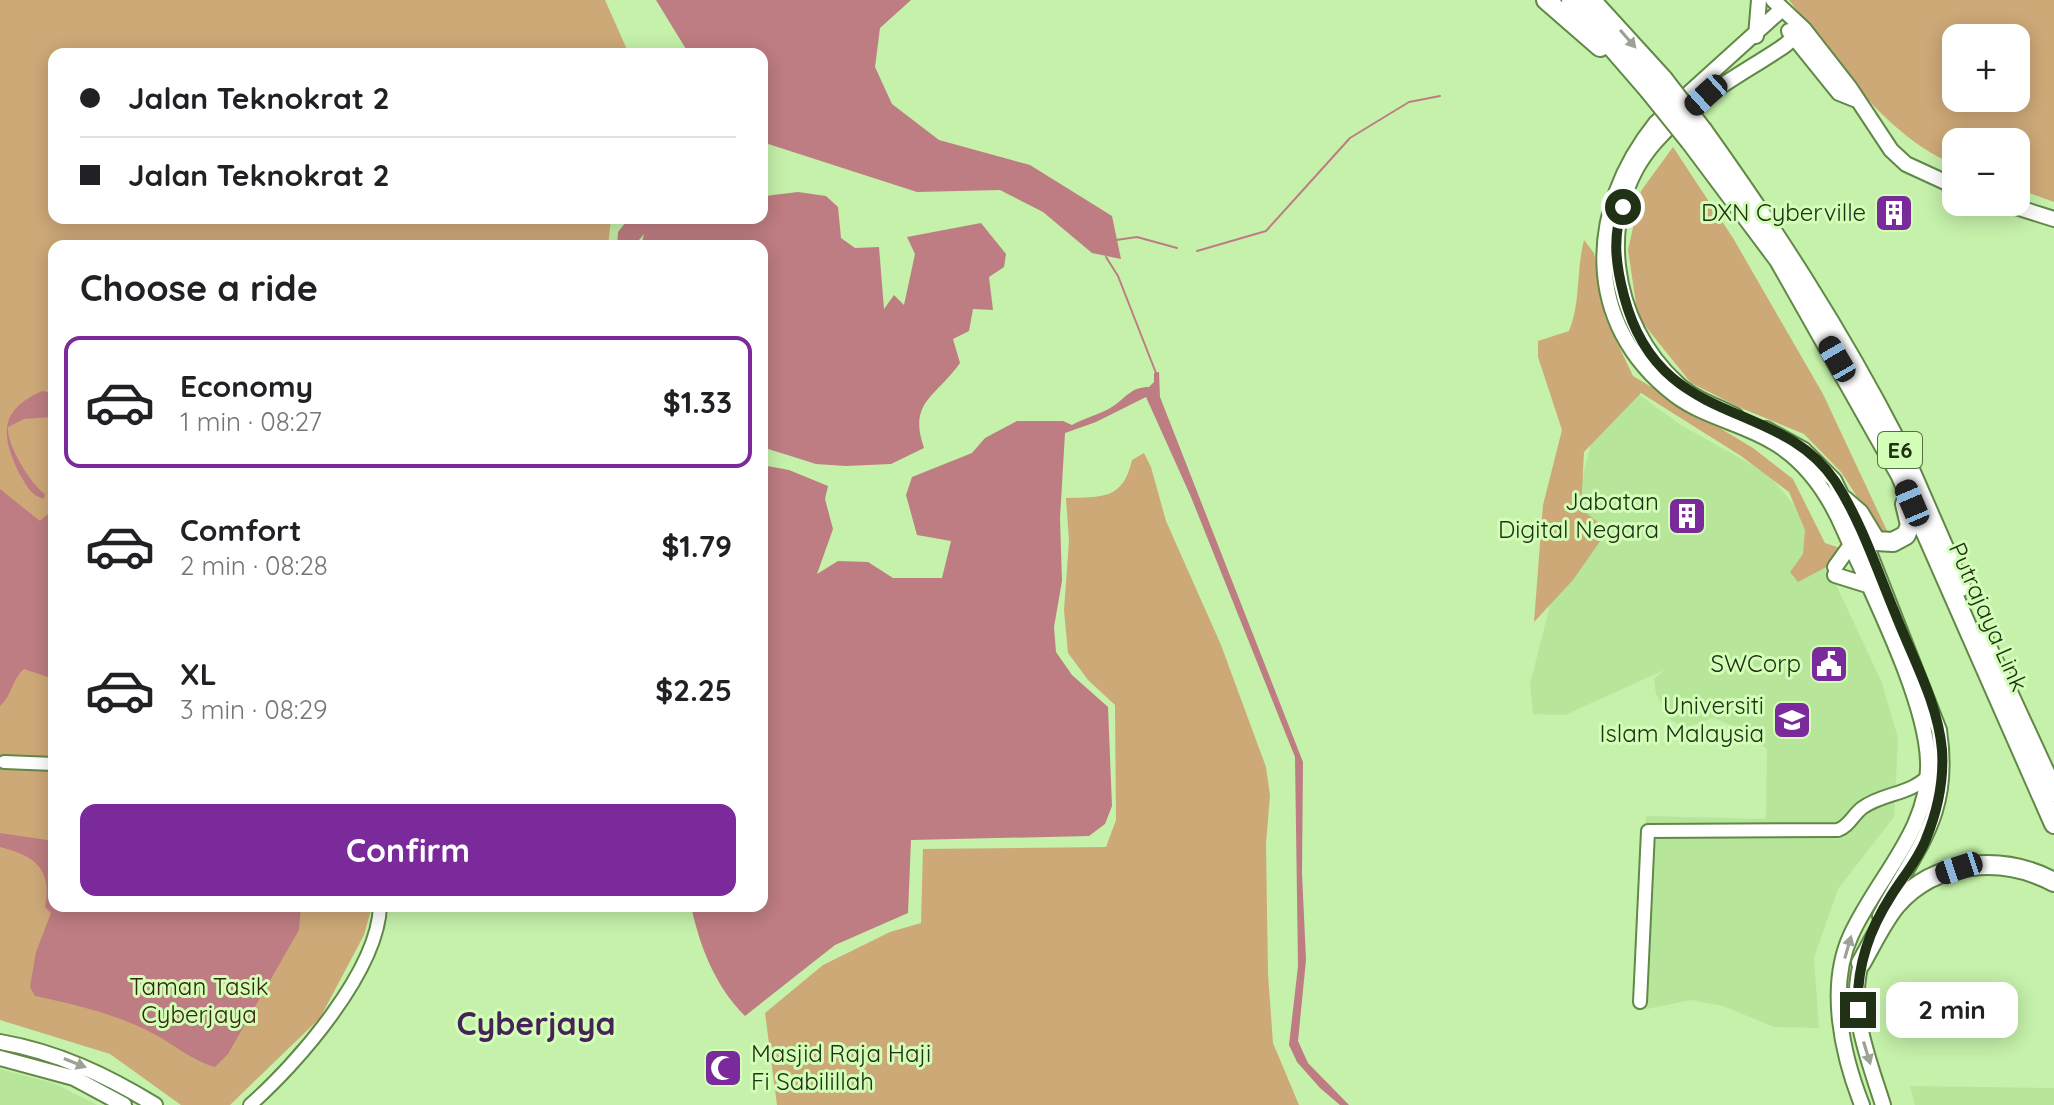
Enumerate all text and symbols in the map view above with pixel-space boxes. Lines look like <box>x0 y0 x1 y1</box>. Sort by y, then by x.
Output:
map controls <box>1942 24 2030 216</box>
button: + <box>1942 24 2030 112</box>
one-way arrow <box>1619 28 1636 48</box>
car <box>1680 70 1732 120</box>
text: Jalan Teknokrat 2 <box>128 79 389 117</box>
button: − <box>1942 128 2030 216</box>
text: Jalan Teknokrat 2 <box>128 156 389 194</box>
route start <box>1605 189 1641 225</box>
building icon: DXN Cyberville <box>1873 192 1915 234</box>
place label: DXN Cyberville <box>1701 197 1866 227</box>
text: Choose a ride <box>80 265 318 310</box>
car <box>1815 332 1859 386</box>
icon: car <box>84 366 156 438</box>
text: Economy <box>180 367 313 405</box>
text: $1.33 <box>663 383 732 421</box>
text: 1 min · 08:27 <box>180 405 322 438</box>
road number: E6 <box>1878 432 1922 468</box>
car <box>1892 476 1932 530</box>
place label: Jabatan Digital Negara <box>1498 486 1659 544</box>
building icon: Jabatan Digital Negara <box>1666 495 1708 537</box>
icon: car <box>84 510 156 582</box>
text: Comfort <box>180 511 301 549</box>
text: $1.79 <box>661 527 732 565</box>
street label: Putrajaya Link <box>1943 537 2035 696</box>
text: 2 min · 08:28 <box>180 549 328 582</box>
public building icon: SWCorp <box>1808 643 1850 685</box>
place label: SWCorp <box>1710 648 1801 678</box>
icon: car <box>84 654 156 726</box>
text: XL <box>180 655 217 693</box>
text: $2.25 <box>655 671 732 709</box>
place label: Universiti Islam Malaysia <box>1599 690 1764 748</box>
text: 3 min · 08:29 <box>180 693 328 726</box>
school or university icon: Universiti Islam Malaysia <box>1771 699 1813 741</box>
button: Confirm <box>80 804 736 896</box>
car <box>1932 849 1986 887</box>
one-way arrow <box>1842 935 1855 959</box>
park label: Taman Tasik Cyberjaya <box>129 971 269 1029</box>
callout: 2 min <box>1886 982 2018 1038</box>
route end <box>1840 992 1876 1028</box>
text: 2 min <box>1918 993 1986 1026</box>
district label: Cyberjaya <box>456 1003 616 1043</box>
place label: Masjid Raja Haji Fi Sabilillah <box>751 1038 931 1096</box>
one-way arrow <box>1861 1041 1873 1065</box>
mosque icon: Masjid Raja Haji Fi Sabilillah <box>702 1047 744 1089</box>
one-way arrow <box>63 1057 87 1070</box>

